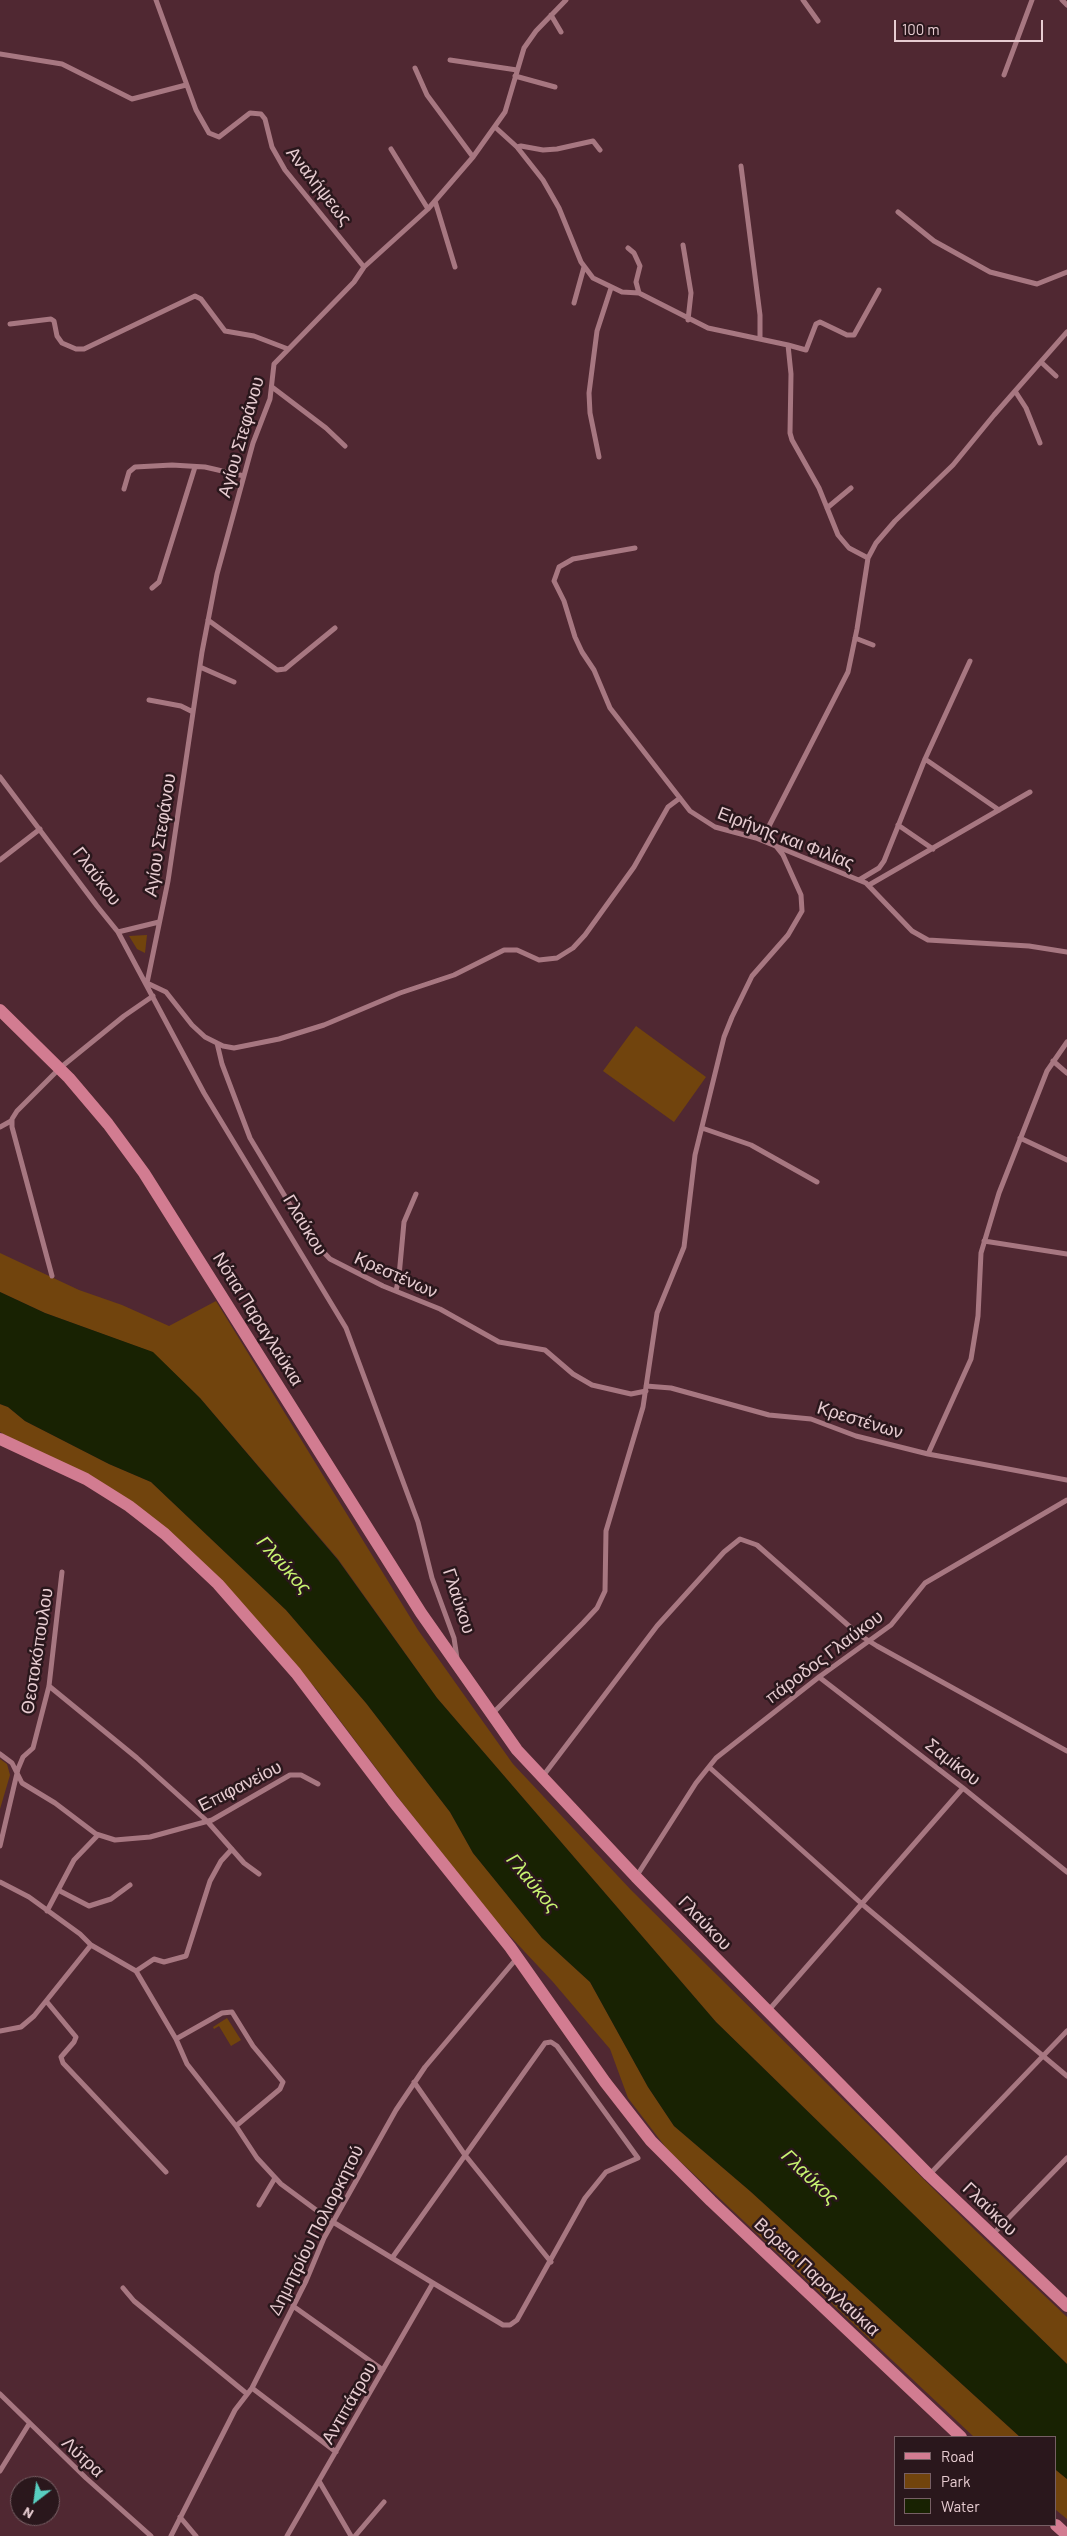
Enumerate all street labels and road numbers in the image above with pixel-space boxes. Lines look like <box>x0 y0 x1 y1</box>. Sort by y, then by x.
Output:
street label: Αναλήψεως <box>282 142 356 230</box>
street label: Αγίου Στεφάνου <box>213 374 269 500</box>
street label: Αγίου Στεφάνου <box>140 772 180 898</box>
street label: Ειρήνης και Φιλίας <box>715 802 857 874</box>
street label: Γλαύκου <box>68 843 126 909</box>
street label: Γλαύκου <box>278 1190 332 1260</box>
street label: Κρεστένων <box>351 1247 441 1303</box>
street label: Νότια Παραγλαύκια <box>208 1248 308 1390</box>
street label: Κρεστένων <box>814 1397 906 1443</box>
street label: Γλαύκου <box>438 1566 480 1636</box>
street label: Θεοτοκόπουλου <box>16 1586 58 1716</box>
street label: πάροδος Γλαύκου <box>761 1606 887 1708</box>
street label: Σαμίκου <box>921 1734 985 1790</box>
street label: Επιφανείου <box>195 1756 285 1816</box>
street label: Γλαύκου <box>674 1891 736 1955</box>
street label: Δημητρίου Πολιορκητού <box>264 2141 368 2319</box>
street label: Γλαύκου <box>958 2178 1022 2240</box>
street label: Βόρεια Παραγλαύκια <box>750 2213 884 2341</box>
street label: Αντιπάτρου <box>317 2358 381 2448</box>
street label: Λύτρα <box>57 2432 109 2482</box>

